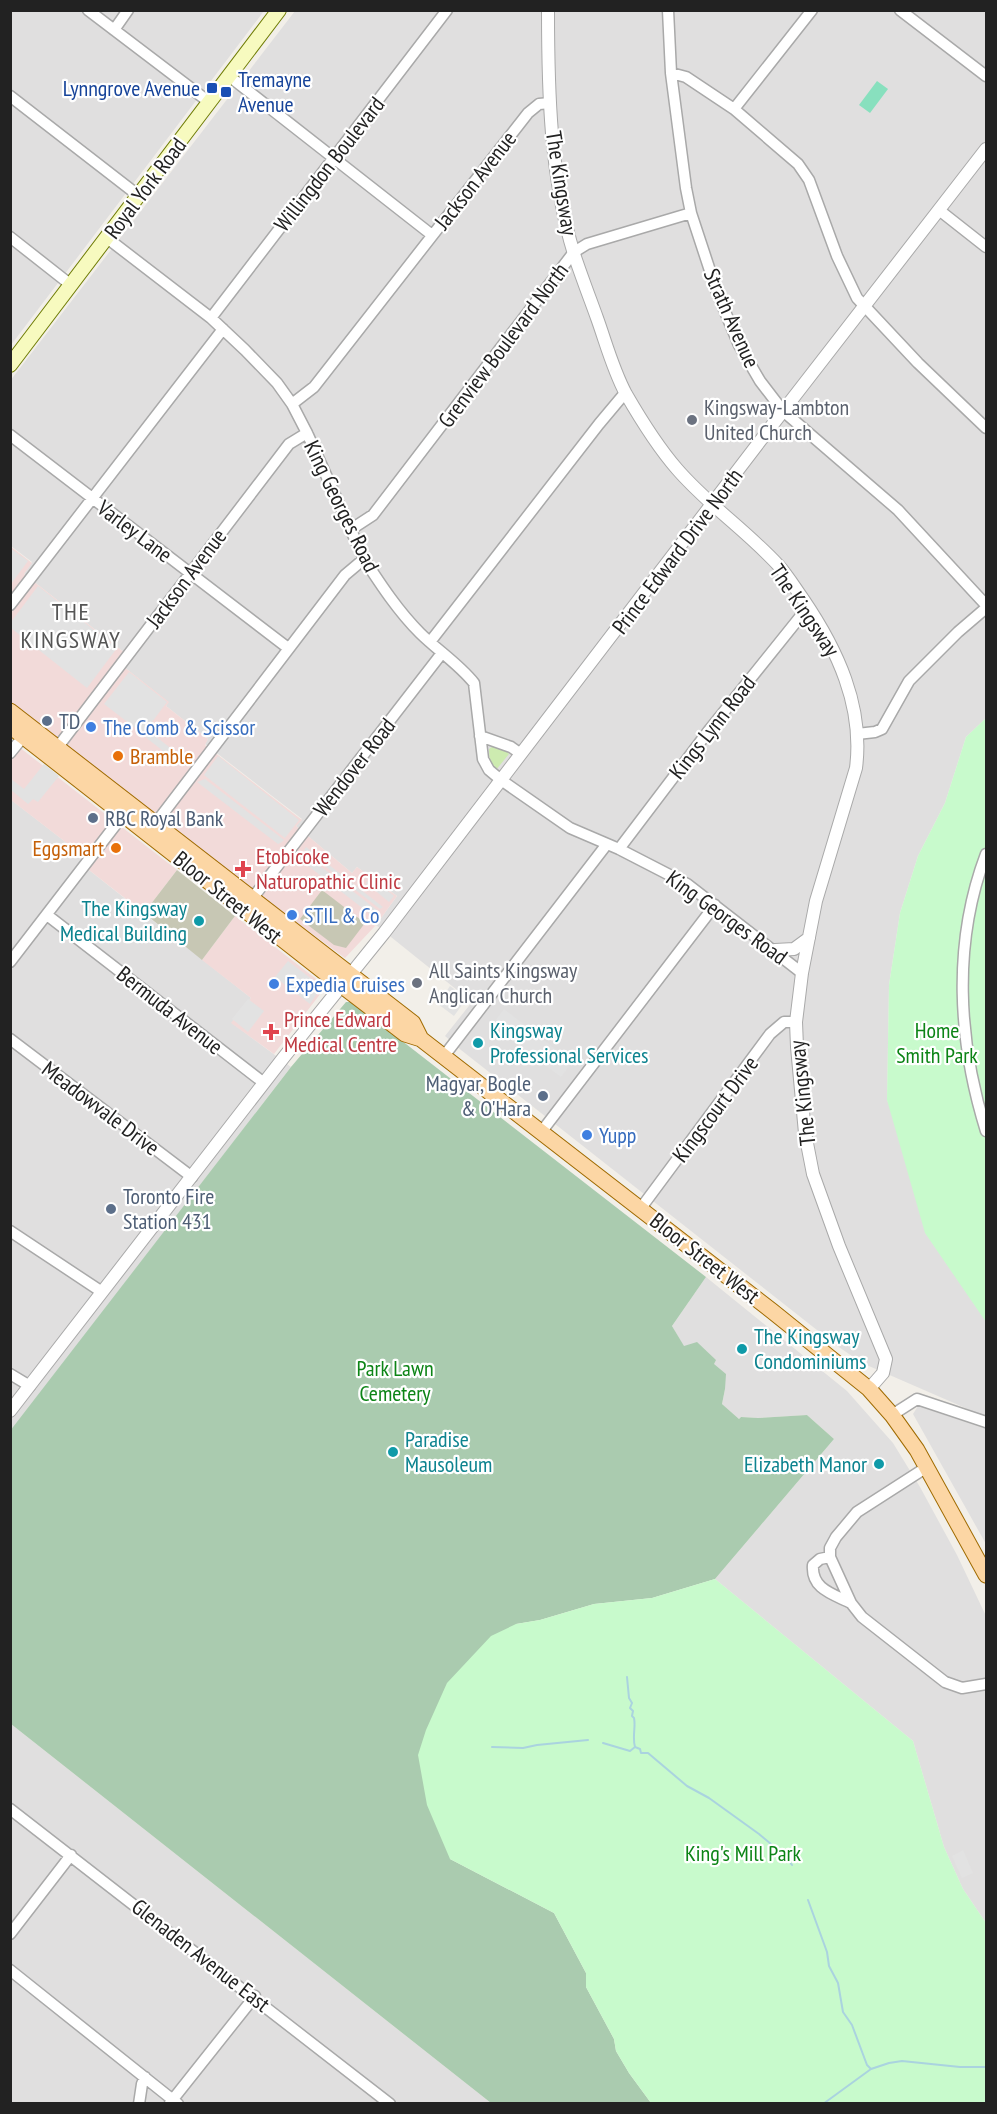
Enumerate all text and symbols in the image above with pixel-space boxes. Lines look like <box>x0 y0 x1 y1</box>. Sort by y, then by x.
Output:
place label: Tremayne Avenue <box>238 65 311 118</box>
place label: Lynngrove Avenue <box>63 74 200 102</box>
marker: Lynngrove Avenue <box>205 81 219 95</box>
marker: Tremayne Avenue <box>219 85 233 99</box>
street label: Willingdon Boulevard <box>268 91 390 237</box>
street label: Jackson Avenue <box>427 125 522 235</box>
street label: The Kingsway <box>540 129 584 238</box>
street label: Royal York Road <box>98 132 192 244</box>
street label: Grenview Boulevard North <box>432 257 574 433</box>
street label: Strath Avenue <box>698 264 766 372</box>
place label: Kingsway-Lambton United Church <box>704 393 849 446</box>
marker: Kingsway-Lambton United Church <box>685 413 699 427</box>
street label: King Georges Road <box>298 436 386 576</box>
street label: Prince Edward Drive North <box>606 463 748 639</box>
street label: Varley Lane <box>91 493 178 568</box>
street label: Jackson Avenue <box>139 523 232 634</box>
street label: The Kingsway <box>764 558 847 662</box>
district label: THE KINGSWAY <box>21 596 121 655</box>
street label: Kings Lynn Road <box>663 669 761 785</box>
place label: TD <box>59 707 80 735</box>
street label: Wendover Road <box>307 712 401 822</box>
place label: The Comb & Scissor <box>103 713 255 741</box>
marker: TD <box>40 714 54 728</box>
marker: The Comb & Scissor <box>84 720 98 734</box>
place label: Bramble <box>130 742 193 770</box>
marker: Bramble <box>111 749 125 763</box>
place label: RBC Royal Bank <box>105 804 224 832</box>
marker: RBC Royal Bank <box>86 811 100 825</box>
place label: Eggsmart <box>32 834 104 862</box>
marker: Eggsmart <box>109 841 123 855</box>
place label: Etobicoke Naturopathic Clinic <box>256 842 401 895</box>
street label: Bloor Street West <box>168 845 288 949</box>
marker: Etobicoke Naturopathic Clinic <box>234 860 252 878</box>
street label: King Georges Road <box>661 864 793 970</box>
place label: The Kingsway Medical Building <box>60 894 188 947</box>
place label: STIL & Co <box>304 901 379 929</box>
marker: STIL & Co <box>285 908 299 922</box>
marker: The Kingsway Medical Building <box>192 914 206 928</box>
place label: All Saints Kingsway Anglican Church <box>429 956 578 1009</box>
street label: Bermuda Avenue <box>111 960 229 1060</box>
place label: Expedia Cruises <box>286 970 405 998</box>
marker: All Saints Kingsway Anglican Church <box>410 976 424 990</box>
marker: Expedia Cruises <box>267 977 281 991</box>
place label: Prince Edward Medical Centre <box>284 1005 397 1058</box>
place label: Kingsway Professional Services <box>490 1016 648 1069</box>
park label: Home Smith Park <box>896 1016 978 1069</box>
marker: Prince Edward Medical Centre <box>262 1023 280 1041</box>
marker: Kingsway Professional Services <box>471 1036 485 1050</box>
street label: The Kingsway <box>782 1038 821 1147</box>
street label: Kingscourt Drive <box>666 1050 764 1168</box>
street label: Meadowvale Drive <box>37 1055 165 1161</box>
place label: Magyar, Bogle & O'Hara <box>426 1069 531 1122</box>
marker: Magyar, Bogle & O'Hara <box>536 1089 550 1103</box>
place label: Yupp <box>599 1121 636 1149</box>
marker: Yupp <box>580 1128 594 1142</box>
place label: Toronto Fire Station 431 <box>123 1182 214 1235</box>
marker: Toronto Fire Station 431 <box>104 1202 118 1216</box>
street label: Bloor Street West <box>645 1206 765 1310</box>
place label: The Kingsway Condominiums <box>754 1322 867 1375</box>
marker: The Kingsway Condominiums <box>735 1342 749 1356</box>
park label: Park Lawn Cemetery <box>356 1354 434 1407</box>
place label: Paradise Mausoleum <box>405 1425 492 1478</box>
marker: Paradise Mausoleum <box>386 1445 400 1459</box>
place label: Elizabeth Manor <box>744 1450 867 1478</box>
marker: Elizabeth Manor <box>872 1457 886 1471</box>
park label: King's Mill Park <box>685 1839 802 1867</box>
street label: Glenaden Avenue East <box>126 1892 276 2018</box>

